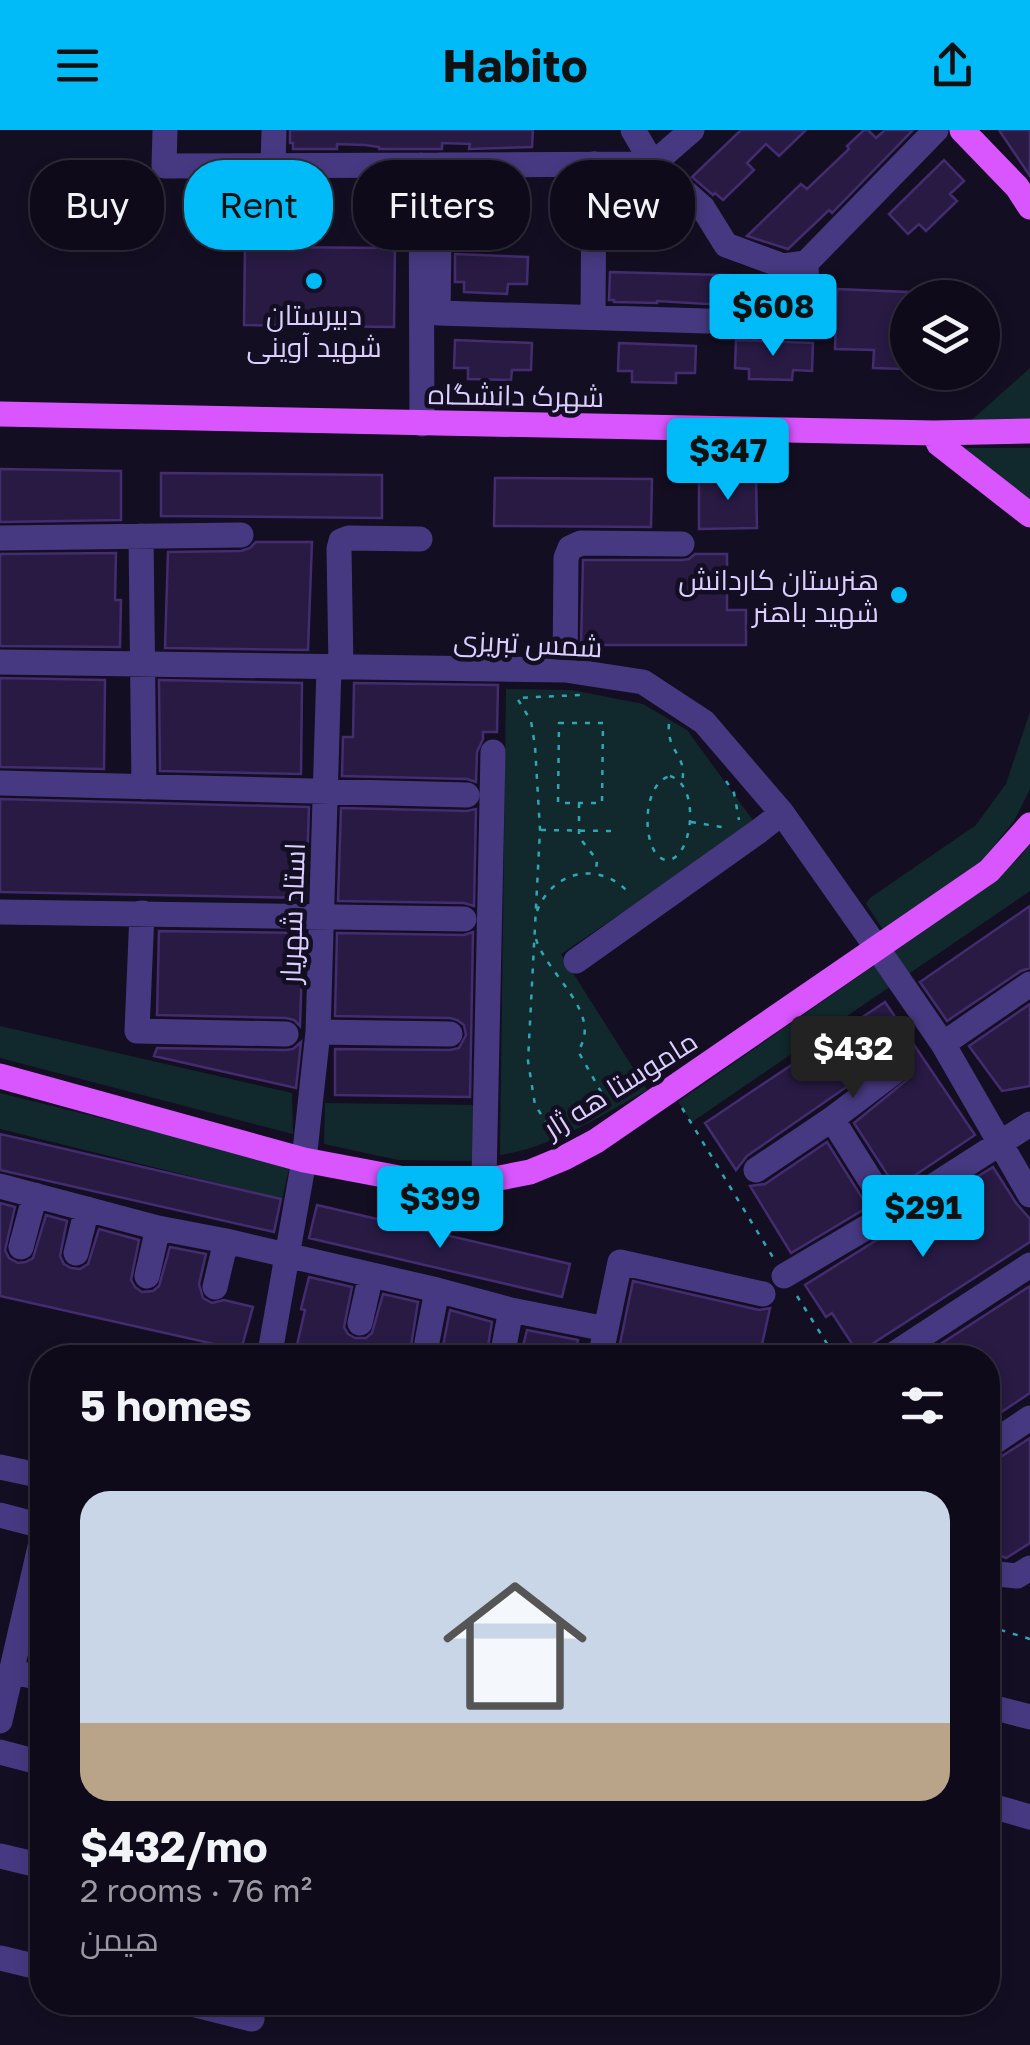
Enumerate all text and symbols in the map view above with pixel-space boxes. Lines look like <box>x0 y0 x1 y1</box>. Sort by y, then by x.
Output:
icon: menu <box>50 38 105 93</box>
text: Habito <box>442 38 588 92</box>
icon: share <box>925 38 980 93</box>
chip: Buy <box>30 160 164 250</box>
chip: Rent <box>184 160 333 250</box>
chip: Filters <box>353 160 530 250</box>
chip: New <box>550 160 695 250</box>
marker: دبیرستان شهید آوینی <box>303 270 325 292</box>
pin: $608 <box>714 274 832 359</box>
map controls <box>890 280 1000 390</box>
button: layers <box>890 280 1000 390</box>
text: $608 <box>731 287 815 325</box>
place label: دبیرستان شهید آوینی <box>246 298 382 364</box>
street label: شهرک دانشگاه <box>428 377 604 414</box>
pin: $347 <box>669 418 787 503</box>
text: $347 <box>689 431 767 469</box>
place label: هنرستان کاردانش شهید باهنر <box>678 563 879 629</box>
marker: هنرستان کاردانش شهید باهنر <box>888 584 910 606</box>
street label: شمس تبریزی <box>453 623 603 664</box>
street label: استاد شهریار <box>273 842 312 986</box>
pin: $432 <box>794 1016 912 1101</box>
street label: ماموستا هه ژار <box>535 1024 703 1145</box>
text: $432 <box>813 1029 893 1067</box>
pin: $399 <box>381 1166 499 1251</box>
pin: $291 <box>864 1175 982 1260</box>
text: $399 <box>399 1179 481 1217</box>
text: $291 <box>884 1188 962 1226</box>
icon: filters <box>895 1378 950 1433</box>
text: 5 homes <box>80 1380 252 1430</box>
icon: home <box>425 1556 605 1736</box>
text: $432/mo <box>80 1821 268 1871</box>
text: 2 rooms · 76 m² <box>80 1871 312 1909</box>
text: هیمن <box>80 1920 159 1958</box>

